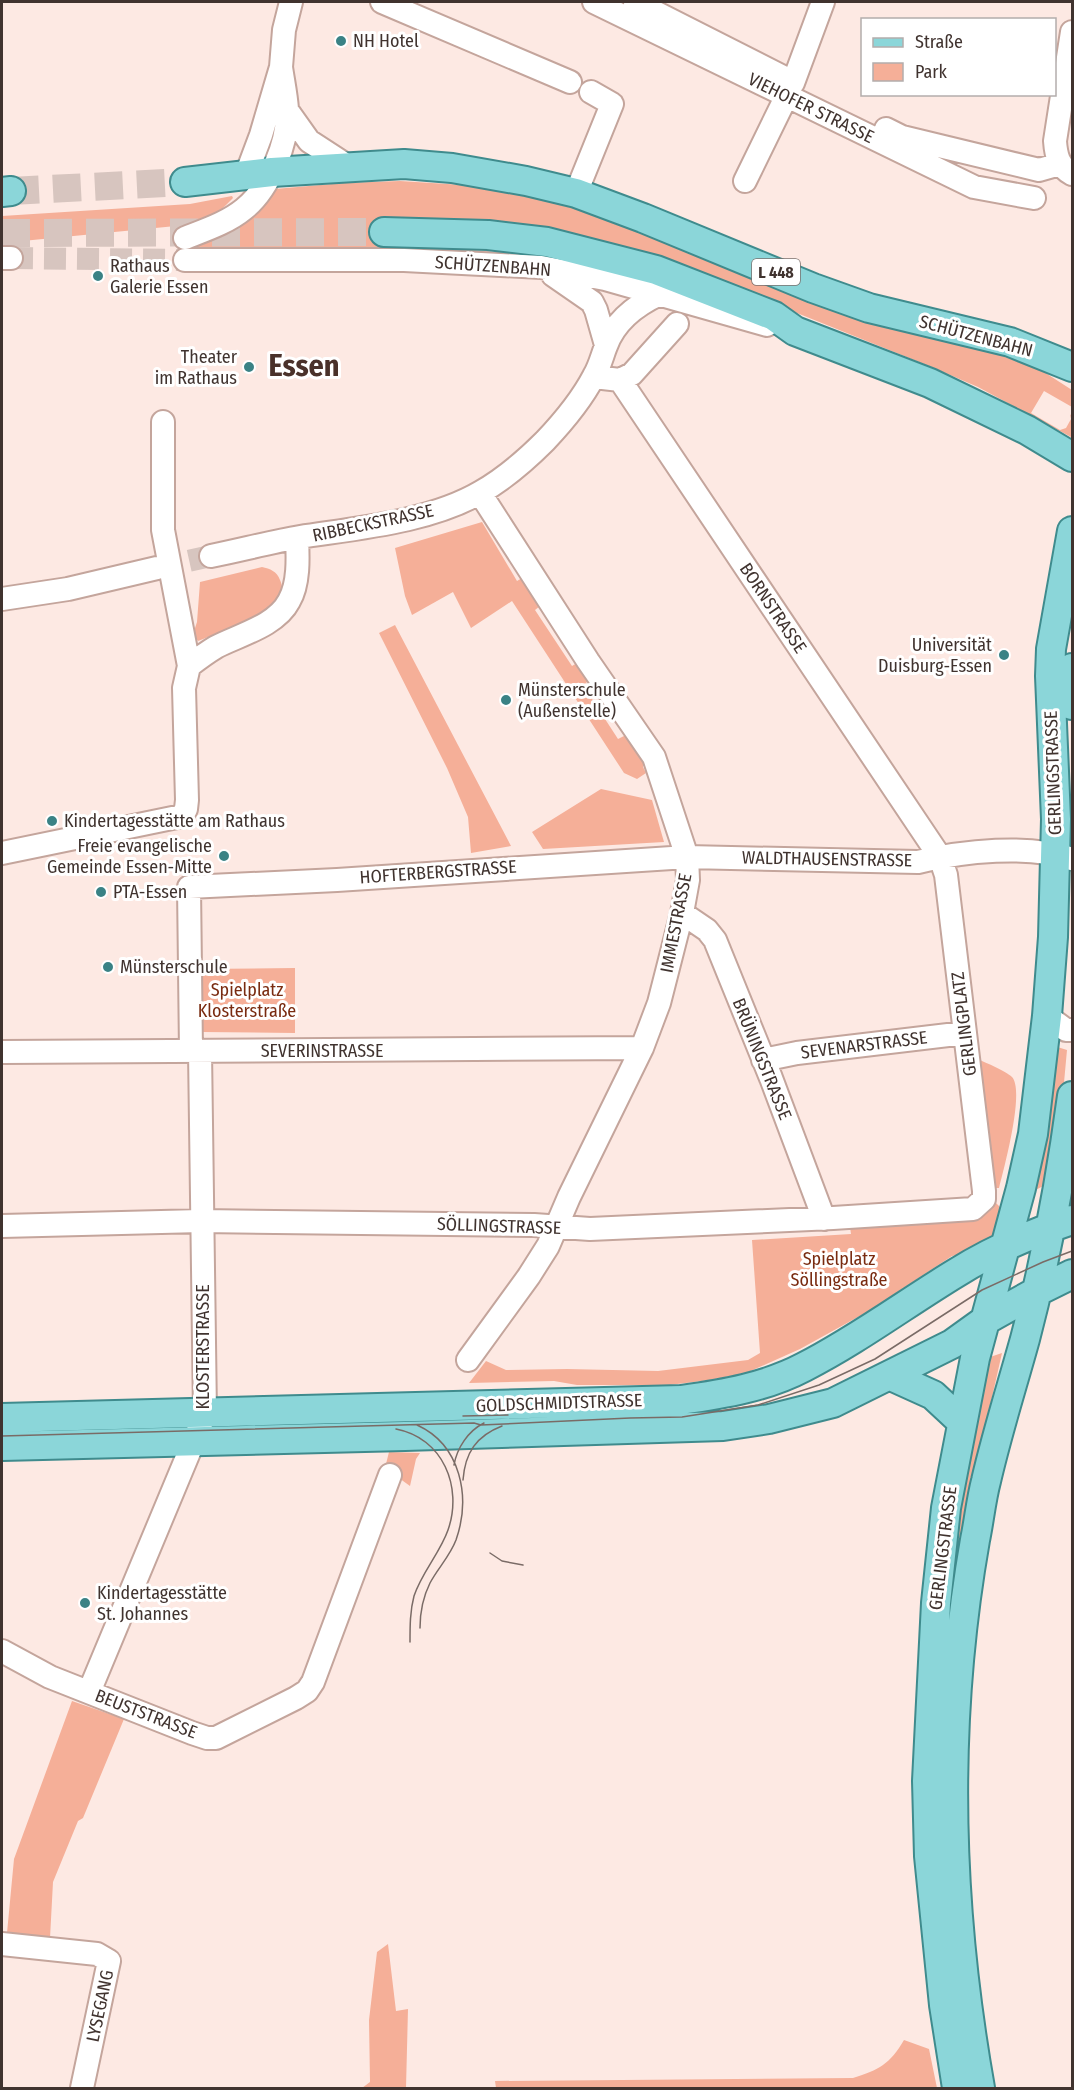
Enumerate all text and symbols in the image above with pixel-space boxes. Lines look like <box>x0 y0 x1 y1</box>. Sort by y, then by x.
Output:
legend <box>861 18 1056 96</box>
place label: NH Hotel <box>353 30 419 52</box>
text: Straße <box>915 31 963 53</box>
marker: NH Hotel <box>334 34 348 48</box>
text: Park <box>915 61 948 83</box>
street label: VIEHOFER STRASSE <box>745 68 877 148</box>
street label: SCHÜTZENBAHN <box>434 251 552 281</box>
place label: Rathaus Galerie Essen <box>110 255 208 298</box>
road number: L 448 <box>752 259 800 285</box>
marker: Rathaus Galerie Essen <box>91 269 105 283</box>
street label: SCHÜTZENBAHN <box>917 310 1035 362</box>
place label: Theater im Rathaus <box>155 346 238 389</box>
district label: Essen <box>268 348 340 384</box>
marker: Theater im Rathaus <box>242 360 256 374</box>
street label: RIBBECKSTRASSE <box>310 499 436 547</box>
street label: BORNSTRASSE <box>735 559 811 657</box>
place label: Universität Duisburg-Essen <box>878 634 992 677</box>
marker: Universität Duisburg-Essen <box>997 648 1011 662</box>
place label: Münsterschule (Außenstelle) <box>518 679 626 722</box>
marker: Münsterschule (Außenstelle) <box>499 693 513 707</box>
street label: GERLINGSTRASSE <box>1040 710 1066 836</box>
place label: Kindertagesstätte am Rathaus <box>64 810 285 832</box>
marker: Kindertagesstätte am Rathaus <box>45 814 59 828</box>
place label: Freie evangelische Gemeinde Essen-Mitte <box>47 835 212 878</box>
street label: WALDTHAUSENSTRASSE <box>742 847 912 871</box>
marker: Freie evangelische Gemeinde Essen-Mitte <box>217 849 231 863</box>
street label: HOFTERBERGSTRASSE <box>359 856 517 888</box>
street label: IMMESTRASSE <box>656 871 696 975</box>
place label: PTA-Essen <box>113 881 187 903</box>
marker: PTA-Essen <box>94 885 108 899</box>
place label: Münsterschule <box>120 956 228 978</box>
marker: Münsterschule <box>101 960 115 974</box>
street label: GERLINGPLATZ <box>947 971 981 1077</box>
park label: Spielplatz Klosterstraße <box>198 979 296 1022</box>
street label: BRÜNINGSTRASSE <box>728 995 796 1123</box>
street label: SEVENARSTRASSE <box>799 1026 929 1064</box>
street label: SEVERINSTRASSE <box>261 1040 383 1062</box>
street label: SÖLLINGSTRASSE <box>436 1213 562 1239</box>
park label: Spielplatz Söllingstraße <box>791 1248 888 1291</box>
street label: KLOSTERSTRASSE <box>192 1284 214 1410</box>
street label: GOLDSCHMIDTSTRASSE <box>475 1389 643 1417</box>
street label: GERLINGSTRASSE <box>924 1485 962 1611</box>
place label: Kindertagesstätte St. Johannes <box>97 1582 227 1625</box>
marker: Kindertagesstätte St. Johannes <box>78 1596 92 1610</box>
street label: BEUSTSTRASSE <box>92 1684 200 1744</box>
street label: LYSEGANG <box>82 1968 118 2044</box>

